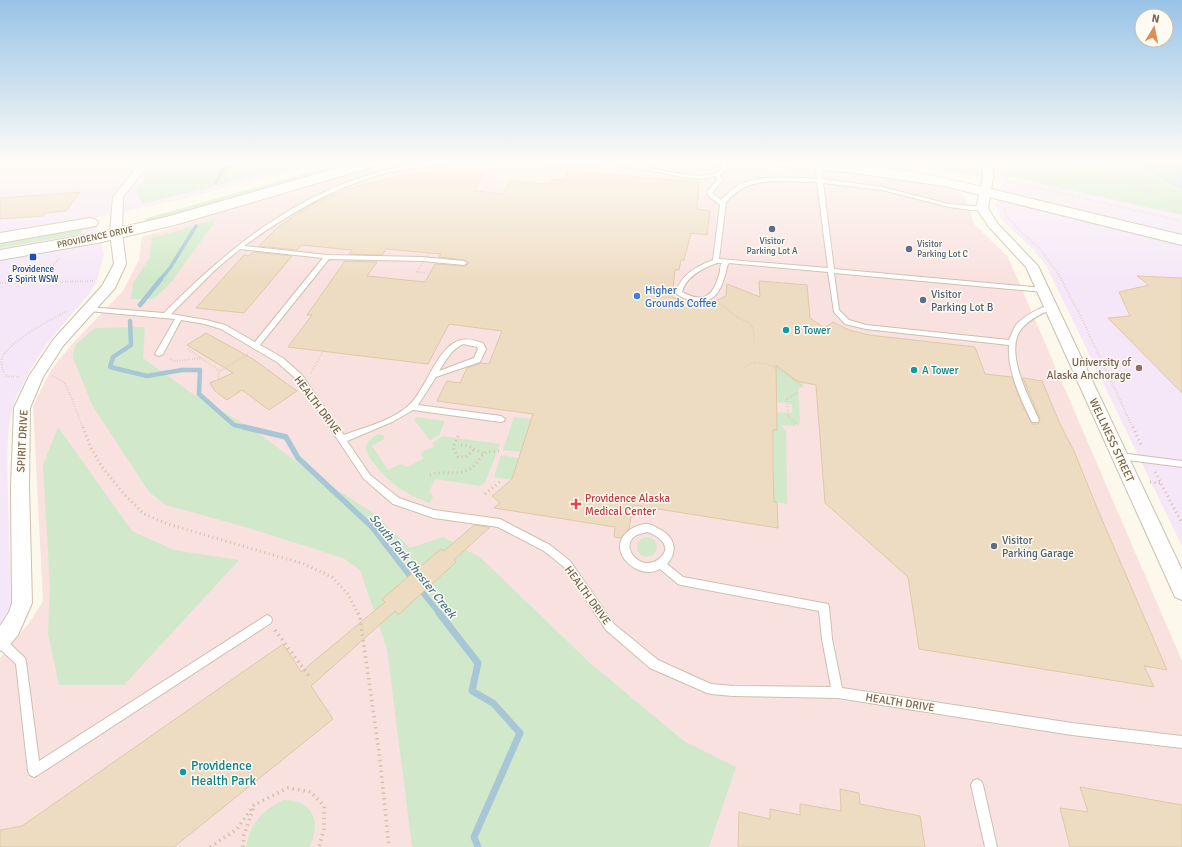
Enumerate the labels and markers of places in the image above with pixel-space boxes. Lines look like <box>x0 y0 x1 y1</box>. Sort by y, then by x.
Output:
marker: Visitor Parking Lot A <box>767 224 777 234</box>
place label: Visitor Parking Lot A <box>746 236 798 257</box>
place label: Visitor Parking Lot C <box>917 239 969 260</box>
marker: Visitor Parking Lot C <box>904 244 914 254</box>
marker: Providence & Spirit WSW <box>28 252 38 262</box>
place label: Providence & Spirit WSW <box>8 264 59 285</box>
place label: Higher Grounds Coffee <box>645 284 717 310</box>
place label: Visitor Parking Lot B <box>931 288 994 314</box>
marker: Higher Grounds Coffee <box>632 291 642 301</box>
marker: Visitor Parking Lot B <box>918 295 928 305</box>
place label: B Tower <box>794 324 831 337</box>
marker: B Tower <box>781 325 791 335</box>
place label: University of Alaska Anchorage <box>1047 356 1132 382</box>
marker: University of Alaska Anchorage <box>1134 363 1144 373</box>
place label: A Tower <box>922 364 959 377</box>
marker: A Tower <box>909 365 919 375</box>
place label: Providence Alaska Medical Center <box>585 492 671 518</box>
marker: Providence Alaska Medical Center <box>570 498 582 510</box>
place label: Visitor Parking Garage <box>1002 534 1074 560</box>
marker: Visitor Parking Garage <box>989 541 999 551</box>
place label: Providence Health Park <box>191 758 256 789</box>
marker: Providence Health Park <box>178 767 188 777</box>

